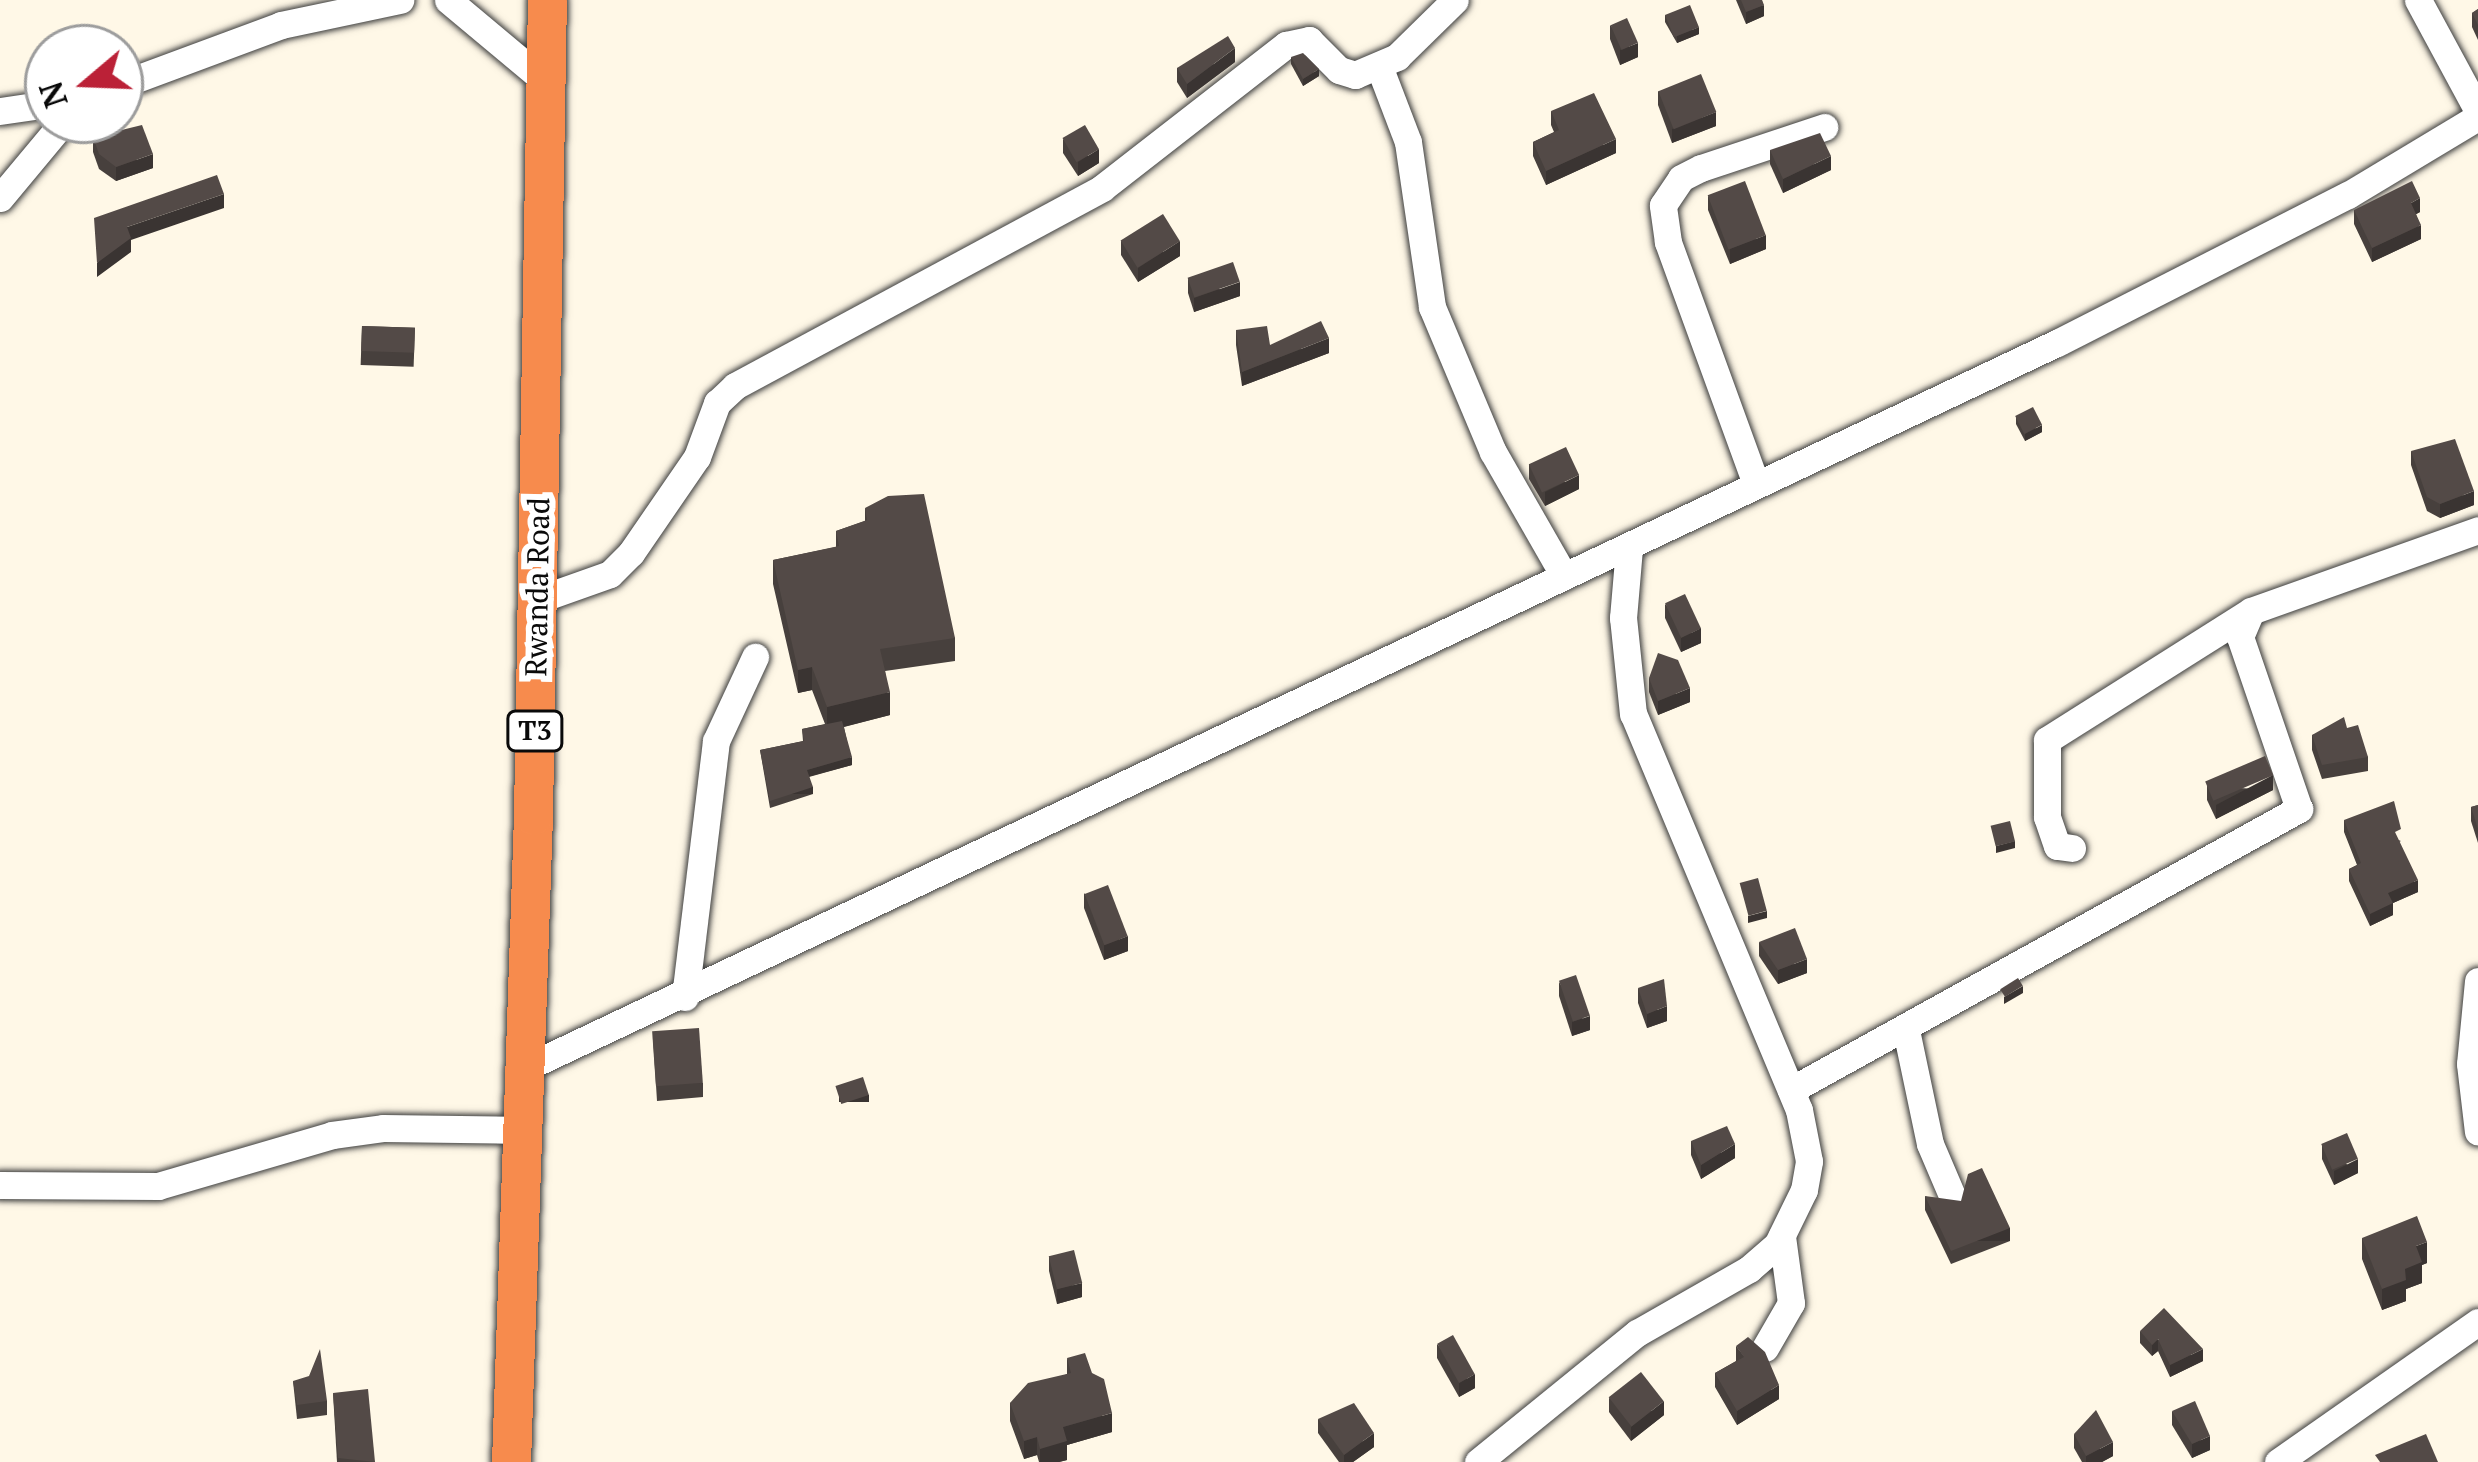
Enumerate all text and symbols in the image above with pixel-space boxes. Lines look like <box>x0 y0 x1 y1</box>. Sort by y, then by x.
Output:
north arrow <box>24 24 144 144</box>
text: N <box>28 76 77 114</box>
street label: Rwanda Road <box>517 497 557 677</box>
road number: T3 <box>505 710 565 752</box>

